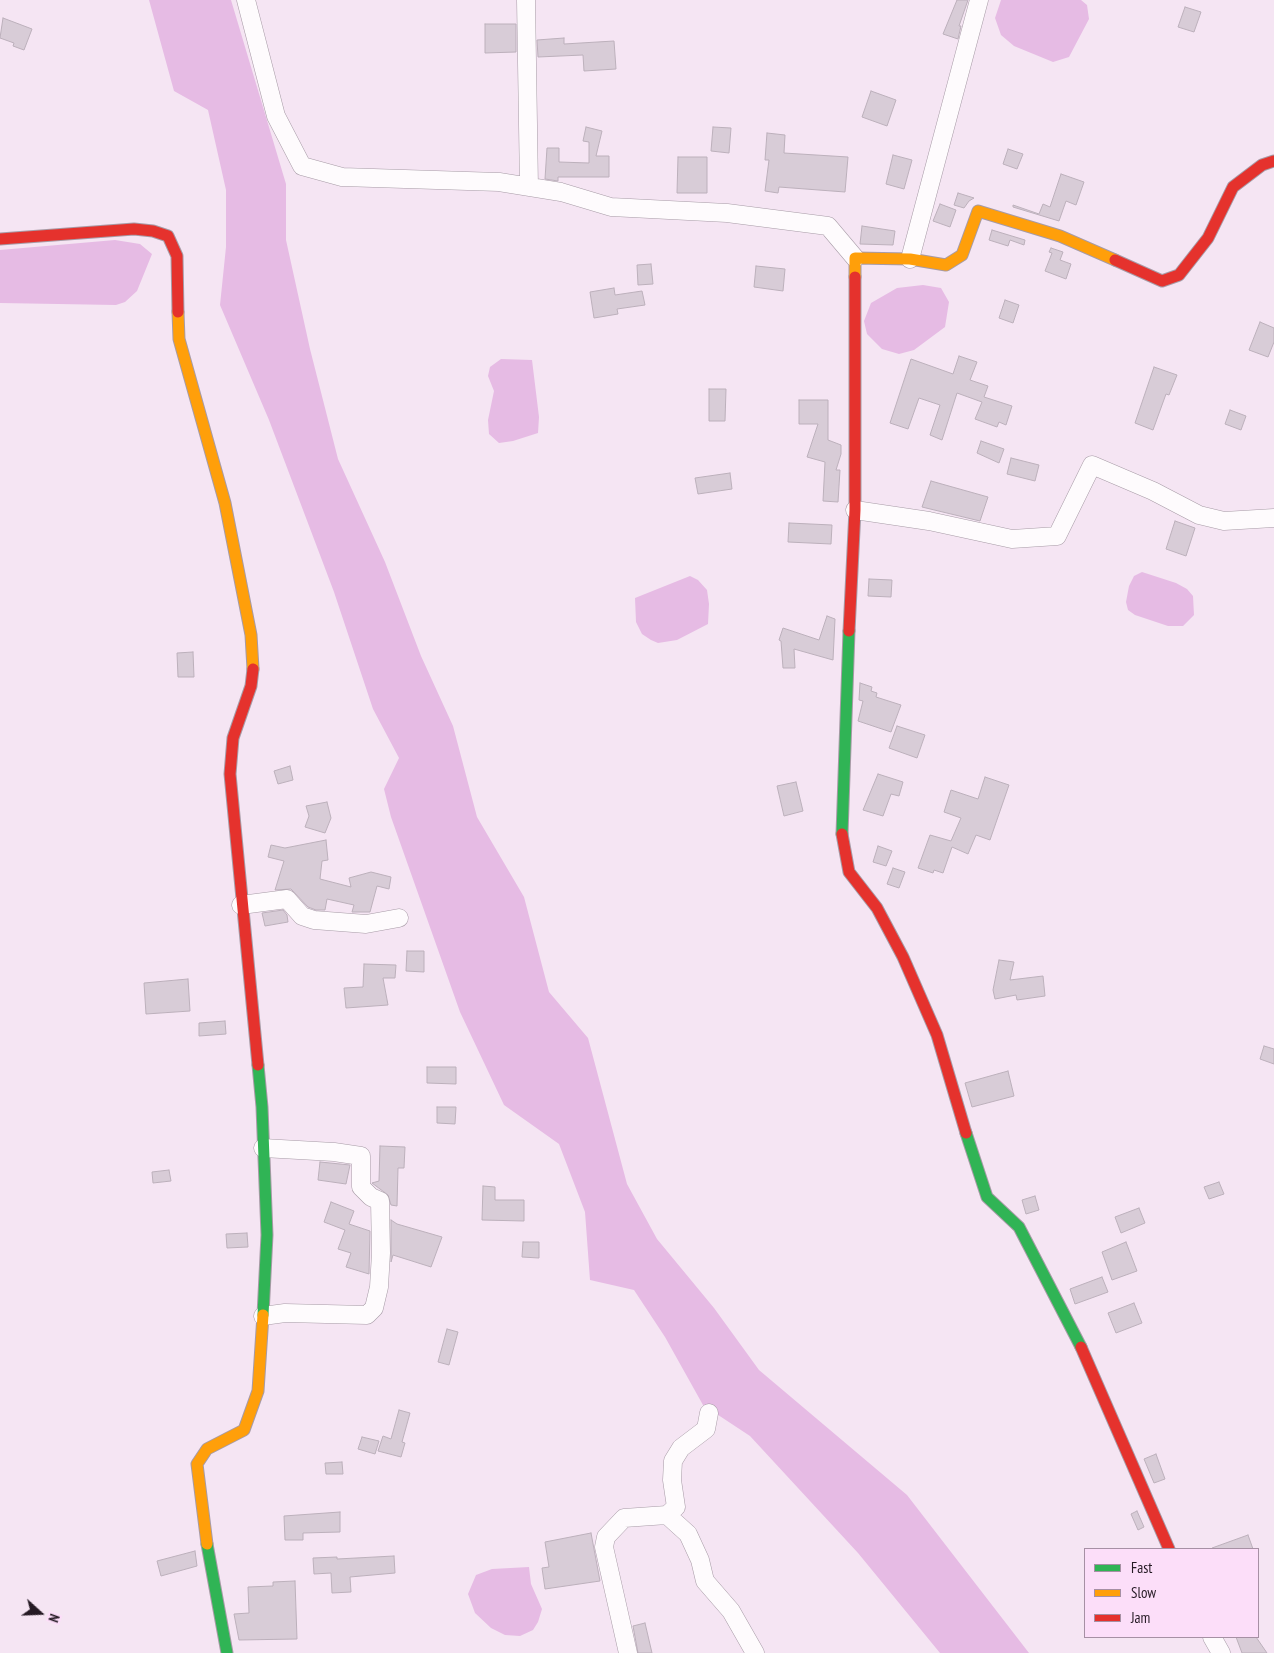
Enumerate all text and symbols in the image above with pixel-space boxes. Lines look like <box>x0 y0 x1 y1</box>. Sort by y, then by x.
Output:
legend <box>1084 1548 1259 1638</box>
text: Fast <box>1131 1558 1152 1577</box>
text: Slow <box>1131 1583 1156 1602</box>
north arrow <box>15 1588 65 1638</box>
text: Jam <box>1131 1608 1150 1627</box>
text: N <box>44 1611 64 1625</box>

